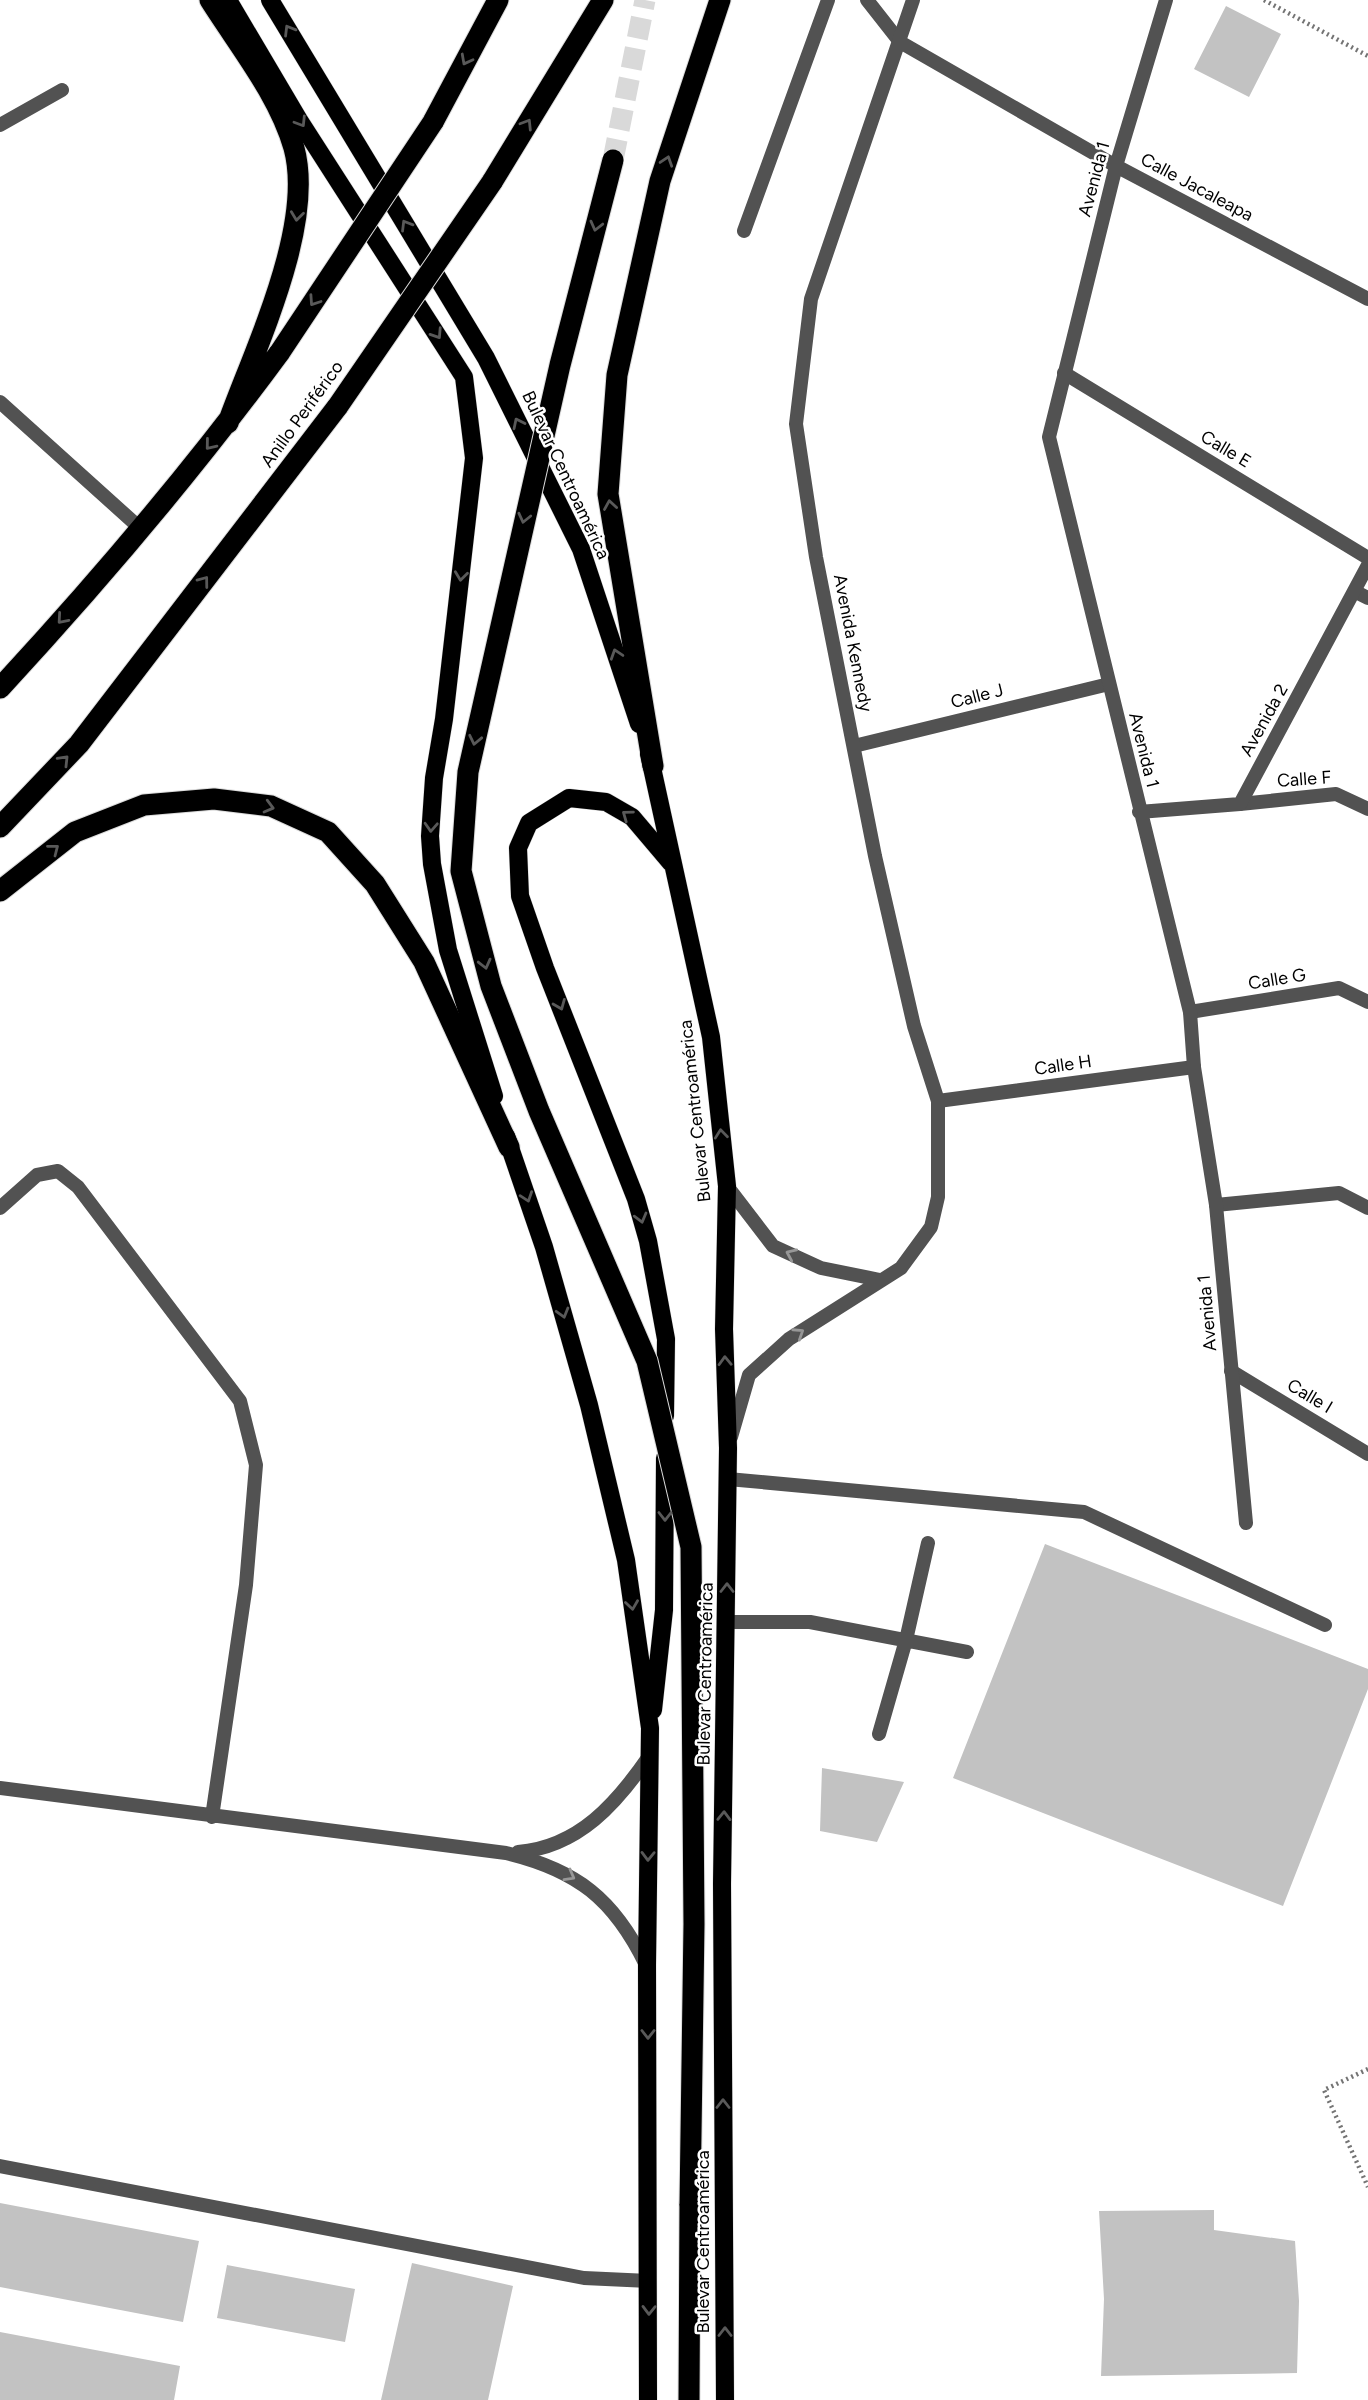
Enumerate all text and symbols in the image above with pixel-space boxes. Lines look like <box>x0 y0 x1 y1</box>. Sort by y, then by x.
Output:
one-way arrow <box>284 25 297 38</box>
one-way arrow <box>461 53 474 66</box>
one-way arrow <box>292 114 305 127</box>
one-way arrow <box>519 118 532 131</box>
street label: Avenida 1 <box>1073 139 1115 219</box>
street label: Calle Jacaleapa <box>1137 148 1257 226</box>
one-way arrow <box>658 156 673 168</box>
one-way arrow <box>289 210 304 222</box>
one-way arrow <box>402 219 415 232</box>
one-way arrow <box>590 220 604 232</box>
one-way arrow <box>309 294 322 307</box>
one-way arrow <box>428 326 441 339</box>
street label: Anillo Periférico <box>256 356 348 472</box>
street label: Bulevar Centroamérica <box>517 387 615 563</box>
one-way arrow <box>513 418 527 430</box>
street label: Calle E <box>1197 425 1255 473</box>
one-way arrow <box>205 438 218 450</box>
one-way arrow <box>603 499 618 511</box>
one-way arrow <box>518 512 533 524</box>
one-way arrow <box>453 571 468 582</box>
street label: Avenida Kennedy <box>829 572 877 714</box>
one-way arrow <box>196 576 209 588</box>
one-way arrow <box>58 611 71 624</box>
one-way arrow <box>610 649 624 661</box>
street label: Calle J <box>948 679 1006 713</box>
street label: Avenida 2 <box>1235 680 1293 760</box>
street label: Avenida 1 <box>1124 710 1164 790</box>
one-way arrow <box>468 734 483 746</box>
one-way arrow <box>56 755 69 768</box>
street label: Calle F <box>1276 766 1332 792</box>
one-way arrow <box>263 799 275 814</box>
one-way arrow <box>622 811 635 824</box>
one-way arrow <box>424 821 439 832</box>
one-way arrow <box>46 845 58 858</box>
one-way arrow <box>477 958 491 970</box>
street label: Calle G <box>1247 964 1308 994</box>
one-way arrow <box>551 999 565 1011</box>
street label: Bulevar Centroamérica <box>674 1019 716 1203</box>
street label: Calle H <box>1033 1050 1093 1080</box>
one-way arrow <box>714 1128 729 1139</box>
one-way arrow <box>519 1191 533 1203</box>
one-way arrow <box>633 1212 647 1224</box>
one-way arrow <box>786 1248 799 1262</box>
street label: Avenida 1 <box>1193 1274 1221 1352</box>
one-way arrow <box>554 1307 569 1319</box>
one-way arrow <box>791 1328 804 1341</box>
one-way arrow <box>717 1355 733 1365</box>
street label: Calle I <box>1283 1374 1337 1418</box>
one-way arrow <box>657 1511 672 1522</box>
street label: Bulevar Centroamérica <box>692 1582 718 1766</box>
one-way arrow <box>719 1582 735 1593</box>
one-way arrow <box>624 1599 639 1611</box>
one-way arrow <box>716 1810 731 1821</box>
one-way arrow <box>641 1851 656 1862</box>
one-way arrow <box>562 1867 575 1881</box>
one-way arrow <box>640 2028 655 2039</box>
one-way arrow <box>716 2099 731 2110</box>
street label: Bulevar Centroamérica <box>692 2150 714 2334</box>
one-way arrow <box>641 2305 657 2316</box>
one-way arrow <box>717 2326 733 2337</box>

